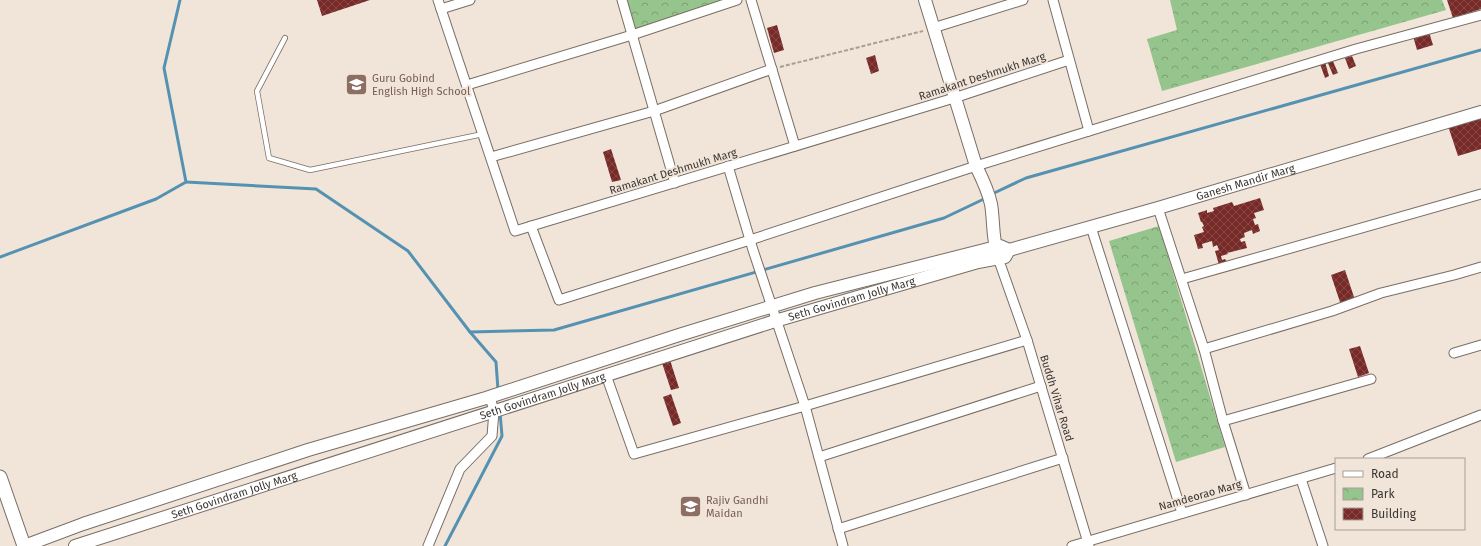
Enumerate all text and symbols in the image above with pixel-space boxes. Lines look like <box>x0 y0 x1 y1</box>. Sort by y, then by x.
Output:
street label: Ramakant Deshmukh Marg <box>917 50 1047 103</box>
school or university icon: Guru Gobind English High School <box>344 71 370 97</box>
place label: Guru Gobind English High School <box>372 72 470 98</box>
street label: Ramakant Deshmukh Marg <box>608 146 739 197</box>
street label: Ganesh Mandir Marg <box>1195 162 1297 203</box>
street label: Seth Govindram Jolly Marg <box>787 275 917 324</box>
street label: Buddh Vihar Road <box>1037 353 1076 443</box>
street label: Seth Govindram Jolly Marg <box>478 370 607 423</box>
legend <box>1335 458 1465 530</box>
text: Road <box>1371 467 1399 481</box>
street label: Seth Govindram Jolly Marg <box>170 469 299 522</box>
street label: Namdeorao Marg <box>1157 477 1243 514</box>
text: Park <box>1371 487 1395 501</box>
school or university icon: Rajiv Gandhi Maidan <box>677 493 703 519</box>
place label: Rajiv Gandhi Maidan <box>706 494 768 520</box>
text: Building <box>1371 507 1417 521</box>

